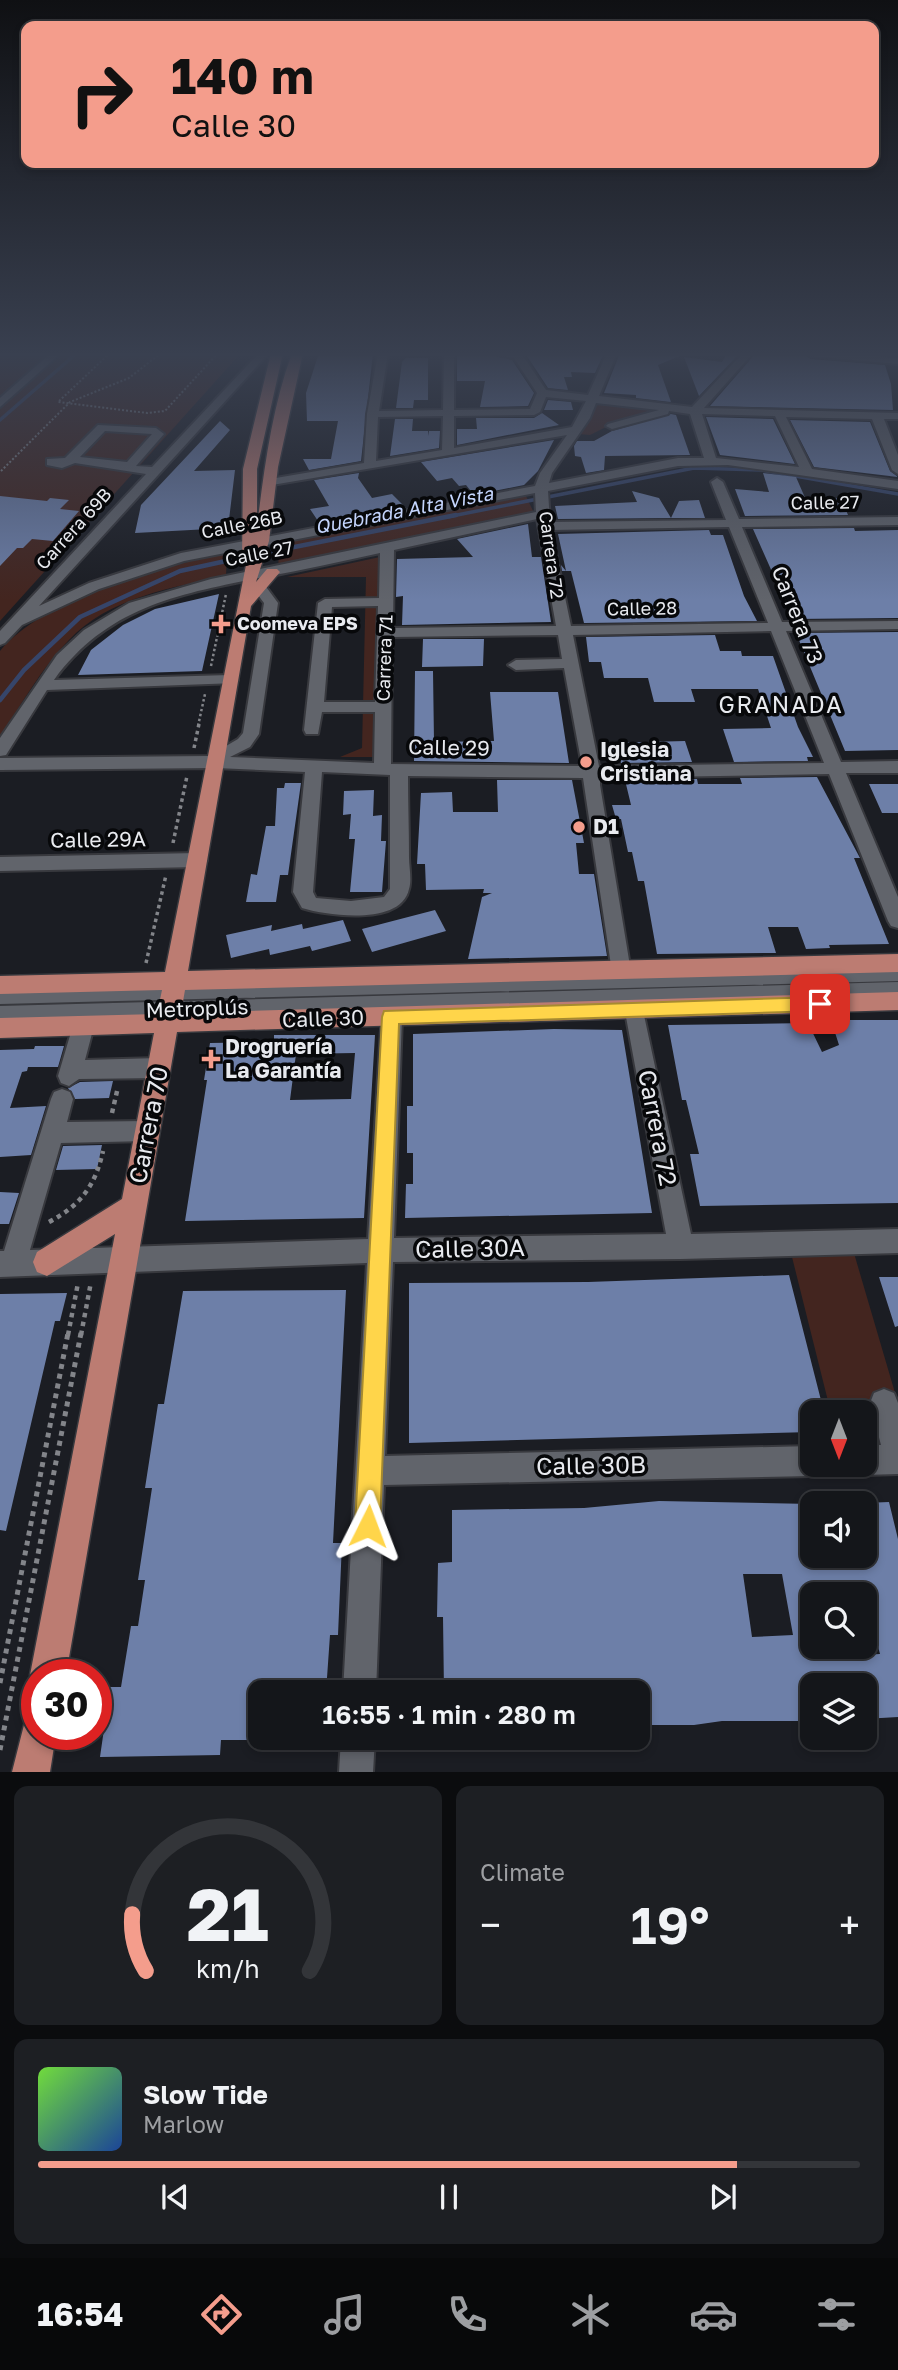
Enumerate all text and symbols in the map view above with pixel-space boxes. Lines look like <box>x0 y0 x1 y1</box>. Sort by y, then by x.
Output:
text: 140 m <box>171 46 314 105</box>
icon: right <box>56 49 147 140</box>
text: Calle 30 <box>171 106 296 144</box>
water label: Quebrada Alta Vista <box>313 481 496 538</box>
street label: Carrera 69B <box>31 483 116 574</box>
street label: Calle 27 <box>790 490 860 514</box>
street label: Calle 26B <box>199 505 284 543</box>
street label: Carrera 72 <box>535 510 569 600</box>
street label: Calle 27 <box>223 536 295 570</box>
street label: Carrera 73 <box>767 562 829 667</box>
street label: Calle 28 <box>607 596 677 620</box>
place label: Coomeva EPS <box>237 612 358 634</box>
marker: Coomeva EPS <box>211 614 231 634</box>
street label: Carrera 71 <box>371 614 397 702</box>
district label: GRANADA <box>718 690 844 718</box>
street label: Calle 29 <box>408 733 490 761</box>
place label: Iglesia Cristiana <box>600 736 692 786</box>
marker: Iglesia Cristiana <box>578 754 594 770</box>
place label: D1 <box>593 813 619 839</box>
marker: D1 <box>571 819 587 835</box>
street label: Calle 29A <box>50 825 146 853</box>
pin <box>790 974 850 1034</box>
icon: arrive <box>801 985 839 1023</box>
street label: Metroplús <box>145 993 249 1023</box>
street label: Calle 30 <box>281 1004 364 1032</box>
place label: Drogruería La Garantía <box>225 1033 341 1083</box>
marker: Drogruería La Garantía <box>203 1051 219 1067</box>
street label: Carrera 70 <box>122 1064 173 1186</box>
street label: Carrera 72 <box>633 1067 684 1188</box>
street label: Calle 30A <box>415 1232 525 1263</box>
north arrow <box>800 1400 877 1477</box>
map controls <box>800 1400 877 1750</box>
street label: Calle 30B <box>536 1449 646 1480</box>
position arrow <box>331 1489 405 1563</box>
button: sound <box>800 1491 877 1568</box>
button: search <box>800 1582 877 1659</box>
speed limit sign: 30 <box>21 1659 112 1750</box>
button: layers <box>800 1673 877 1750</box>
text: 16:55 · 1 min · 280 m <box>322 1699 576 1730</box>
text: Climate <box>480 1858 565 1886</box>
text: 21 <box>187 1871 269 1958</box>
text: 19° <box>631 1893 709 1955</box>
text: − <box>480 1902 501 1947</box>
text: + <box>839 1902 860 1947</box>
text: km/h <box>196 1953 260 1984</box>
text: Slow Tide <box>143 2079 268 2110</box>
text: Marlow <box>143 2110 224 2138</box>
icon: previous <box>156 2178 194 2216</box>
icon: pause <box>430 2178 468 2216</box>
icon: next <box>704 2178 742 2216</box>
icon: directions <box>197 2290 246 2339</box>
icon: music <box>320 2290 369 2339</box>
icon: phone <box>443 2290 492 2339</box>
icon: climate <box>566 2290 615 2339</box>
icon: car <box>689 2290 738 2339</box>
icon: filters <box>812 2290 861 2339</box>
text: 16:54 <box>37 2295 124 2333</box>

